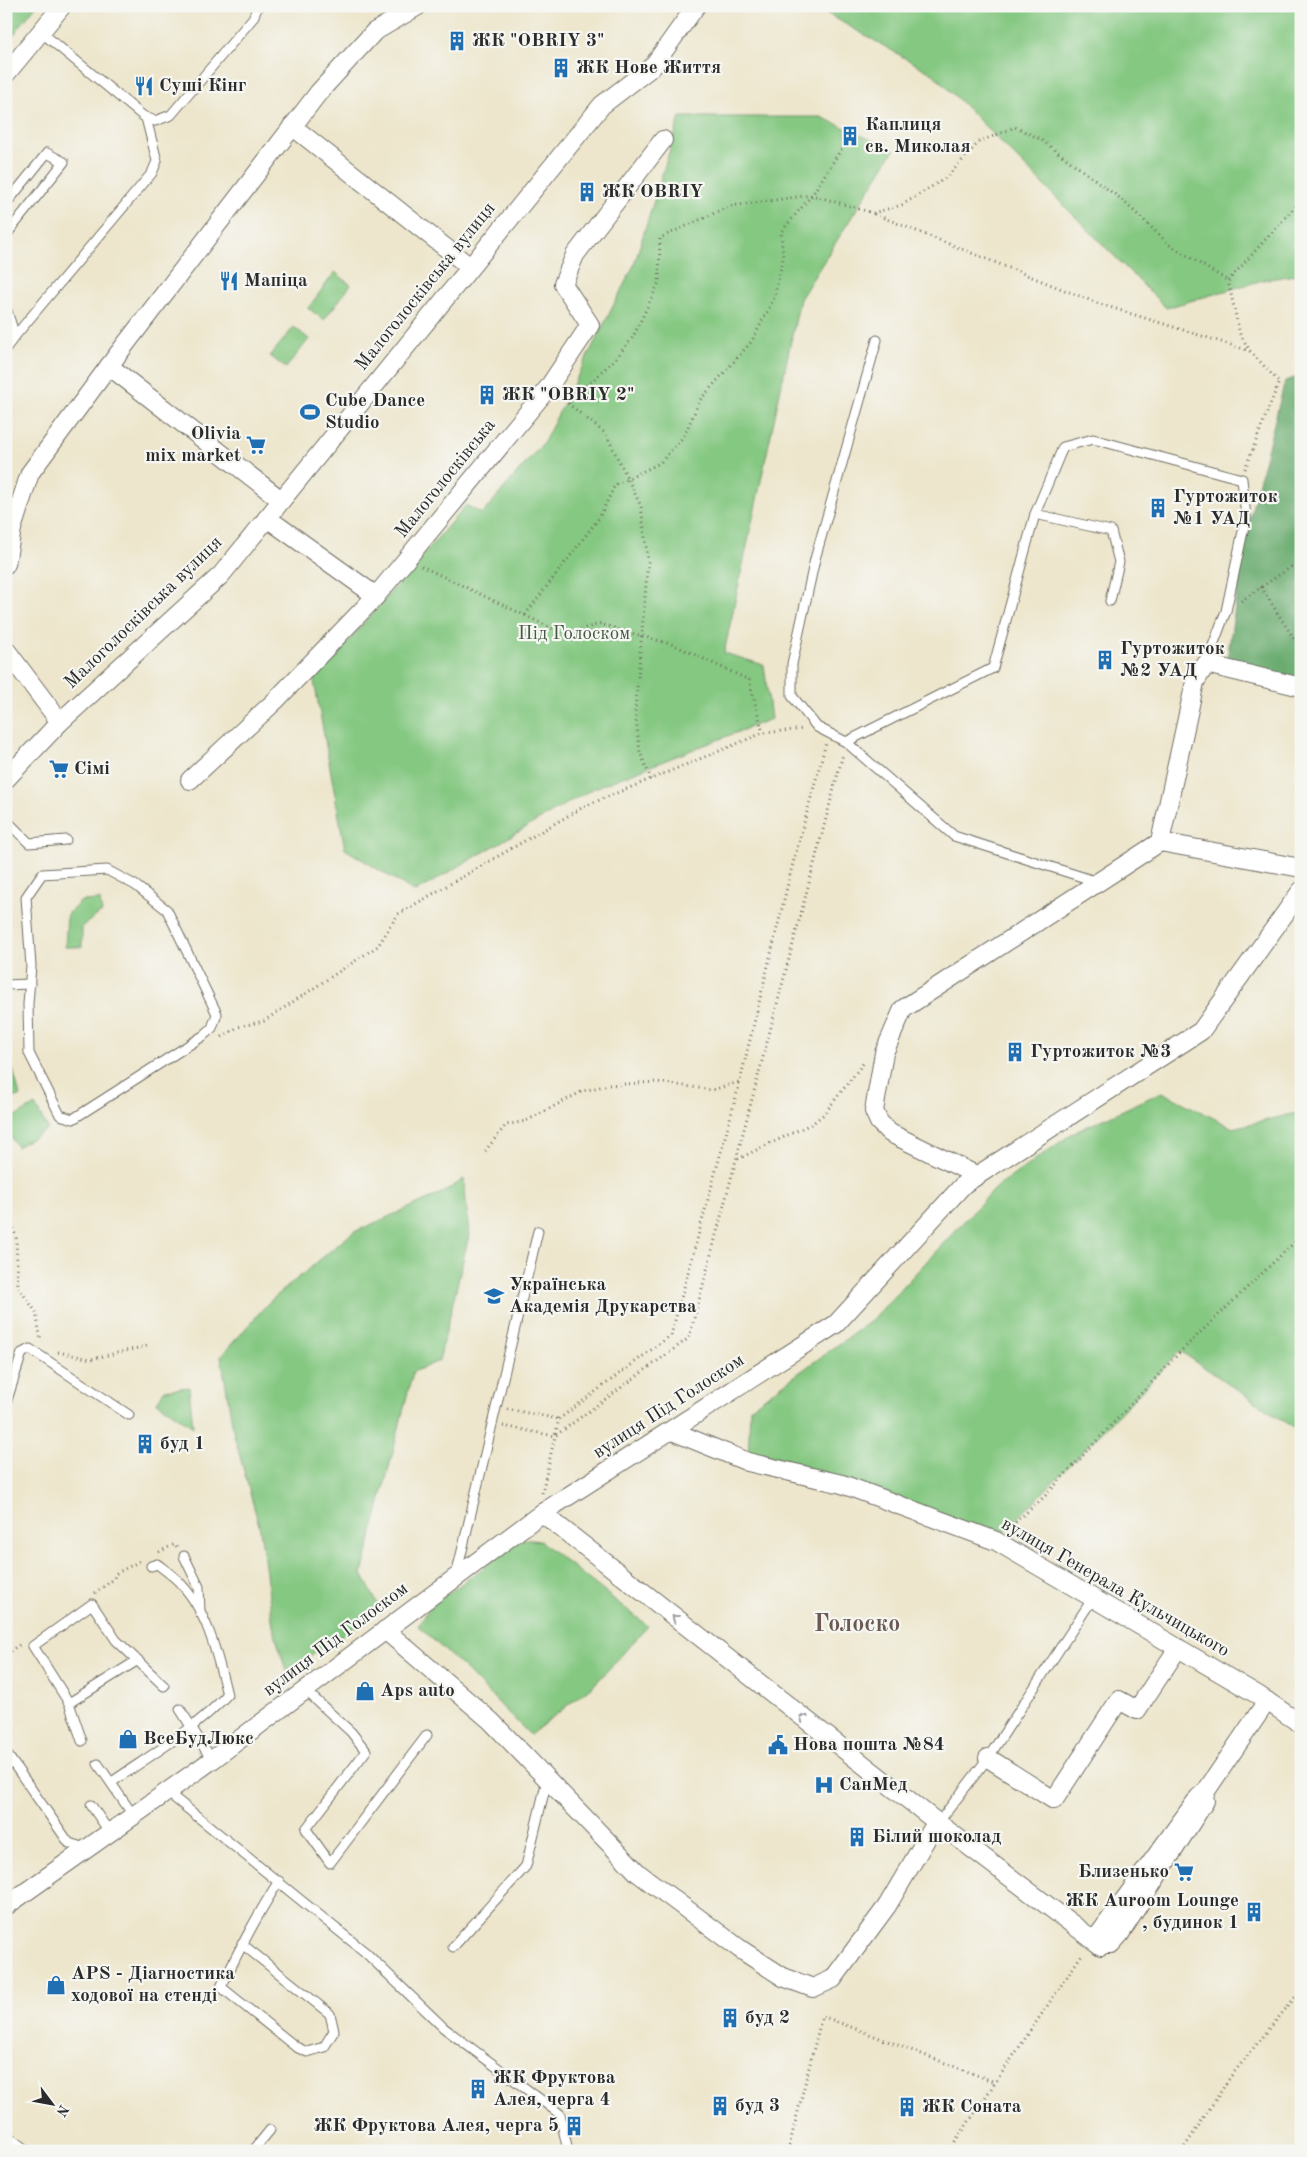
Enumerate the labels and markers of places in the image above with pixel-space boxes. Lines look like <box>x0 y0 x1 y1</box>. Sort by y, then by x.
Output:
building icon: ЖК "OBRIY 3" <box>446 30 468 52</box>
place label: ЖК "OBRIY 3" <box>472 32 605 51</box>
building icon: ЖК Нове Життя <box>550 57 572 79</box>
place label: ЖК Нове Життя <box>576 59 721 78</box>
restaurant icon: Суші Кінг <box>133 75 155 97</box>
place label: Суші Кінг <box>159 77 246 96</box>
place label: Каплиця св. Миколая <box>865 116 971 157</box>
building icon: Каплиця св. Миколая <box>839 125 861 147</box>
building icon: ЖК OBRIY <box>576 181 598 203</box>
place label: ЖК OBRIY <box>602 183 703 202</box>
restaurant icon: Мапіца <box>218 270 240 292</box>
place label: Мапіца <box>244 272 308 291</box>
building icon: ЖК "OBRIY 2" <box>476 384 498 406</box>
place label: ЖК "OBRIY 2" <box>502 386 635 405</box>
place label: Cube Dance Studio <box>325 392 425 433</box>
sports icon: Cube Dance Studio <box>299 401 321 423</box>
place label: Olivia mix market <box>145 425 241 466</box>
supermarket icon: Olivia mix market <box>245 434 267 456</box>
place label: Гуртожиток №1 УАД <box>1173 488 1278 529</box>
building icon: Гуртожиток №1 УАД <box>1147 497 1169 519</box>
place label: Гуртожиток №2 УАД <box>1120 640 1225 681</box>
building icon: Гуртожиток №2 УАД <box>1094 649 1116 671</box>
supermarket icon: Сімі <box>48 758 70 780</box>
place label: Сімі <box>74 760 110 779</box>
building icon: Гуртожиток №3 <box>1004 1041 1026 1063</box>
place label: Гуртожиток №3 <box>1030 1043 1171 1062</box>
place label: Українська Академія Друкарства <box>509 1276 697 1317</box>
school or university icon: Українська Академія Друкарства <box>483 1285 505 1307</box>
building icon: буд 1 <box>134 1433 156 1455</box>
place label: буд 1 <box>160 1435 205 1454</box>
shop icon: Aps auto <box>354 1680 376 1702</box>
place label: Aps auto <box>380 1682 455 1701</box>
shop icon: ВсеБудЛюкс <box>117 1728 139 1750</box>
place label: ВсеБудЛюкс <box>143 1730 254 1749</box>
public building icon: Нова пошта №84 <box>767 1734 789 1756</box>
place label: Нова пошта №84 <box>793 1736 945 1755</box>
hospital icon: СанМед <box>813 1774 835 1796</box>
place label: СанМед <box>839 1776 908 1795</box>
building icon: Білий шоколад <box>846 1826 868 1848</box>
place label: Білий шоколад <box>872 1828 1001 1847</box>
supermarket icon: Близенько <box>1173 1861 1195 1883</box>
place label: Близенько <box>1078 1863 1169 1882</box>
place label: ЖК Auroom Lounge , будинок 1 <box>1065 1892 1239 1933</box>
building icon: ЖК Auroom Lounge , будинок 1 <box>1243 1901 1265 1923</box>
place label: APS - Діагностика ходової на стенді <box>71 1965 235 2006</box>
shop icon: APS - Діагностика ходової на стенді <box>45 1974 67 1996</box>
building icon: буд 2 <box>719 2007 741 2029</box>
place label: буд 2 <box>745 2009 790 2028</box>
place label: ЖК Фруктова Алея, черга 4 <box>493 2069 616 2110</box>
building icon: ЖК Фруктова Алея, черга 4 <box>467 2078 489 2100</box>
building icon: буд 3 <box>709 2095 731 2117</box>
building icon: ЖК Соната <box>896 2096 918 2118</box>
place label: буд 3 <box>735 2097 780 2116</box>
place label: ЖК Соната <box>922 2098 1022 2117</box>
building icon: ЖК Фруктова Алея, черга 5 <box>563 2115 585 2137</box>
place label: ЖК Фруктова Алея, черга 5 <box>314 2117 559 2136</box>

